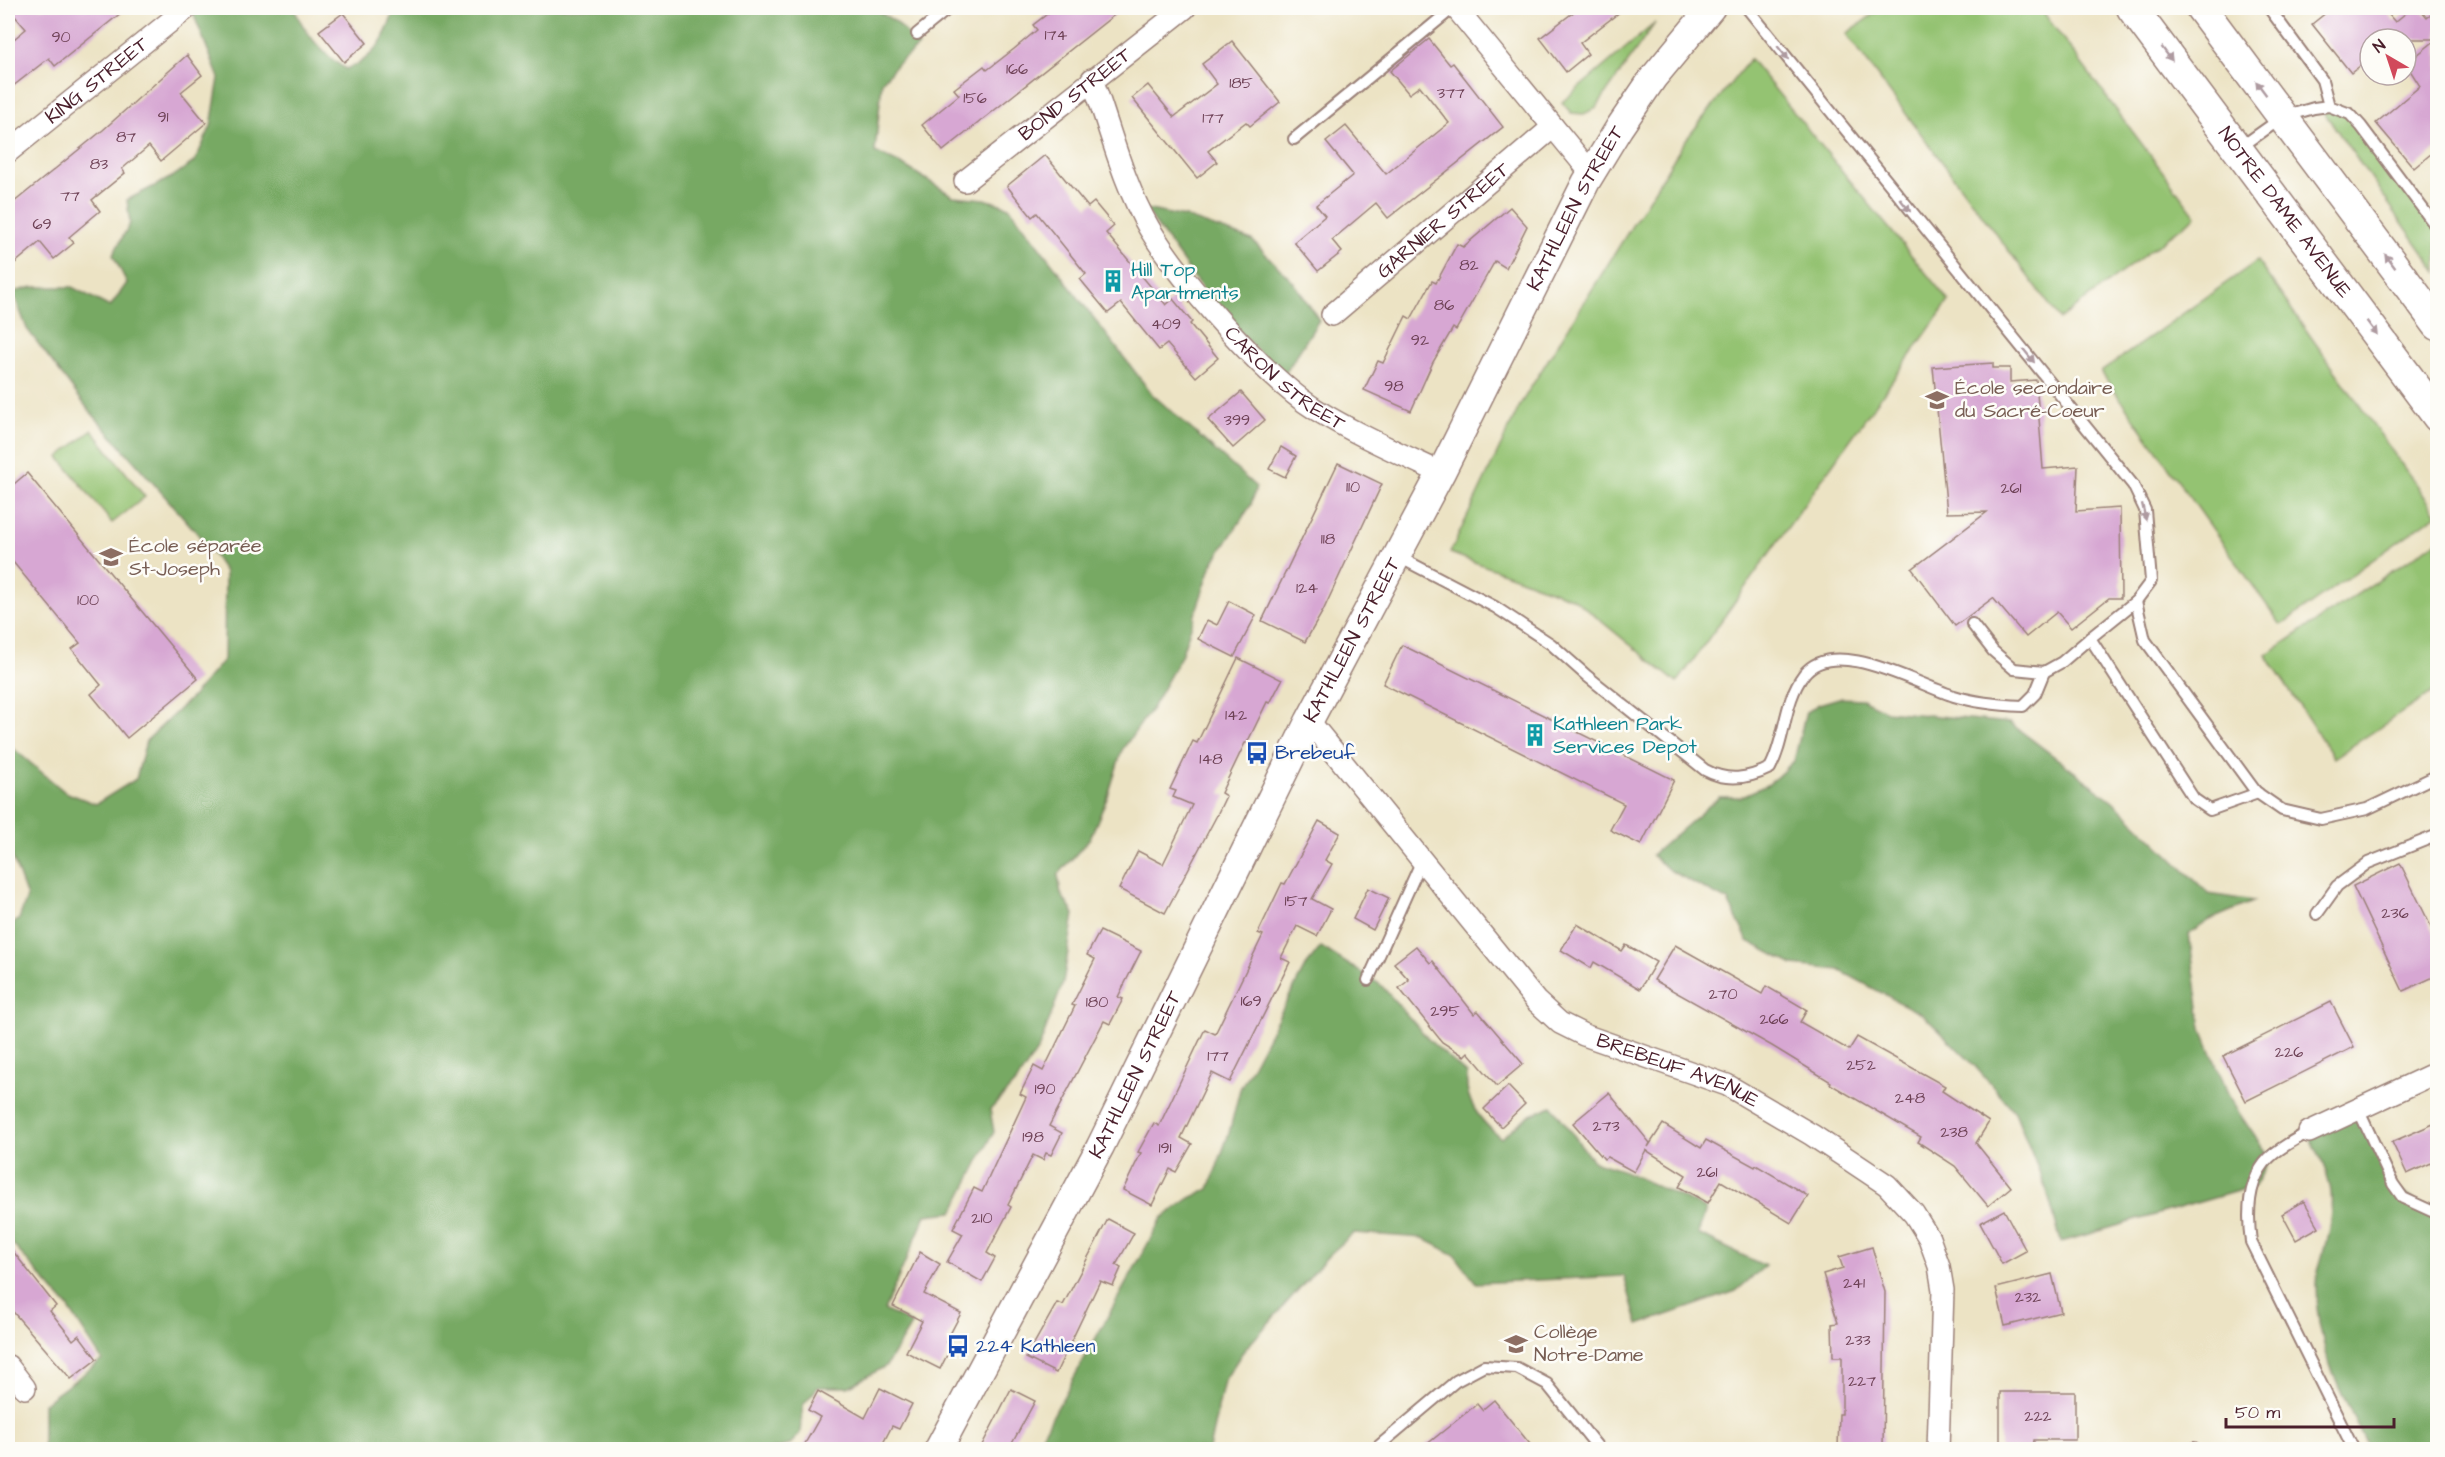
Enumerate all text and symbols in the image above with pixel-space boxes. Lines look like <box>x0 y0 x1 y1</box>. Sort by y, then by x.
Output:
house number: 174 <box>1045 24 1068 46</box>
house number: 90 <box>51 26 71 48</box>
north arrow <box>2358 27 2418 87</box>
street label: KING STREET <box>39 30 155 131</box>
text: N <box>2368 34 2390 58</box>
street label: BOND STREET <box>1013 41 1138 148</box>
one-way arrow <box>1777 45 1790 61</box>
one-way arrow <box>2161 46 2173 62</box>
house number: 166 <box>1006 58 1028 80</box>
house number: 185 <box>1229 72 1254 94</box>
one-way arrow <box>2255 80 2267 96</box>
house number: 377 <box>1437 82 1465 104</box>
house number: 156 <box>963 87 987 109</box>
house number: 91 <box>157 106 169 128</box>
house number: 177 <box>1202 107 1224 129</box>
street label: KATHLEEN STREET <box>1520 120 1631 296</box>
street label: NOTRE DAME AVENUE <box>2211 121 2358 304</box>
house number: 87 <box>116 126 136 148</box>
house number: 83 <box>90 153 108 175</box>
street label: GARNIER STREET <box>1371 155 1516 285</box>
house number: 77 <box>60 185 80 207</box>
one-way arrow <box>1899 197 1912 213</box>
house number: 69 <box>32 213 52 235</box>
house number: 82 <box>1459 254 1479 276</box>
one-way arrow <box>2384 254 2396 270</box>
place label: Hill Top Apartments <box>1131 256 1239 307</box>
building icon: Hill Top Apartments <box>1100 268 1126 294</box>
house number: 86 <box>1434 294 1454 316</box>
house number: 409 <box>1151 313 1181 335</box>
street label: CARON STREET <box>1218 320 1351 438</box>
one-way arrow <box>2365 321 2377 336</box>
house number: 92 <box>1411 329 1429 351</box>
one-way arrow <box>2022 348 2035 364</box>
place label: École secondaire du Sacré-Coeur <box>1955 374 2113 425</box>
house number: 98 <box>1384 375 1404 397</box>
school or university icon: École secondaire du Sacré-Coeur <box>1924 387 1950 413</box>
house number: 399 <box>1224 409 1250 431</box>
house number: 110 <box>1346 476 1360 498</box>
house number: 261 <box>2000 477 2022 499</box>
one-way arrow <box>2140 503 2149 522</box>
house number: 118 <box>1321 528 1335 550</box>
place label: École séparée St-Joseph <box>129 532 262 583</box>
school or university icon: École séparée St-Joseph <box>98 544 124 570</box>
street label: KATHLEEN STREET <box>1297 552 1408 727</box>
house number: 124 <box>1296 577 1318 599</box>
house number: 100 <box>77 589 99 611</box>
house number: 142 <box>1225 704 1247 726</box>
place label: Kathleen Park Services Depot <box>1553 710 1697 761</box>
building icon: Kathleen Park Services Depot <box>1522 722 1548 748</box>
place label: Brebeuf <box>1275 739 1355 767</box>
bus stop icon: Brebeuf <box>1244 740 1270 766</box>
house number: 148 <box>1199 748 1223 770</box>
house number: 157 <box>1284 890 1308 912</box>
house number: 236 <box>2381 902 2409 924</box>
house number: 270 <box>1708 983 1738 1005</box>
street label: KATHLEEN STREET <box>1082 986 1189 1164</box>
house number: 169 <box>1240 990 1262 1012</box>
house number: 180 <box>1086 991 1108 1013</box>
house number: 295 <box>1430 1000 1460 1022</box>
house number: 266 <box>1759 1008 1789 1030</box>
street label: BREBEUF AVENUE <box>1593 1026 1764 1115</box>
house number: 226 <box>2275 1041 2303 1063</box>
house number: 177 <box>1207 1045 1229 1067</box>
house number: 252 <box>1846 1054 1876 1076</box>
house number: 190 <box>1034 1078 1056 1100</box>
house number: 248 <box>1895 1087 1925 1109</box>
house number: 273 <box>1592 1115 1620 1137</box>
house number: 238 <box>1940 1121 1968 1143</box>
house number: 198 <box>1022 1126 1044 1148</box>
house number: 191 <box>1158 1137 1172 1159</box>
house number: 261 <box>1696 1161 1718 1183</box>
house number: 210 <box>971 1207 993 1229</box>
house number: 241 <box>1843 1272 1865 1294</box>
house number: 232 <box>2015 1286 2041 1308</box>
place label: Collège Notre-Dame <box>1534 1318 1644 1369</box>
house number: 233 <box>1845 1329 1871 1351</box>
school or university icon: Collège Notre-Dame <box>1503 1331 1529 1357</box>
place label: 224 Kathleen <box>976 1332 1096 1360</box>
bus stop icon: 224 Kathleen <box>945 1333 971 1359</box>
house number: 227 <box>1848 1370 1876 1392</box>
scale bar <box>2226 1391 2394 1429</box>
text: 50 m <box>2235 1400 2280 1425</box>
house number: 222 <box>2024 1405 2052 1427</box>

